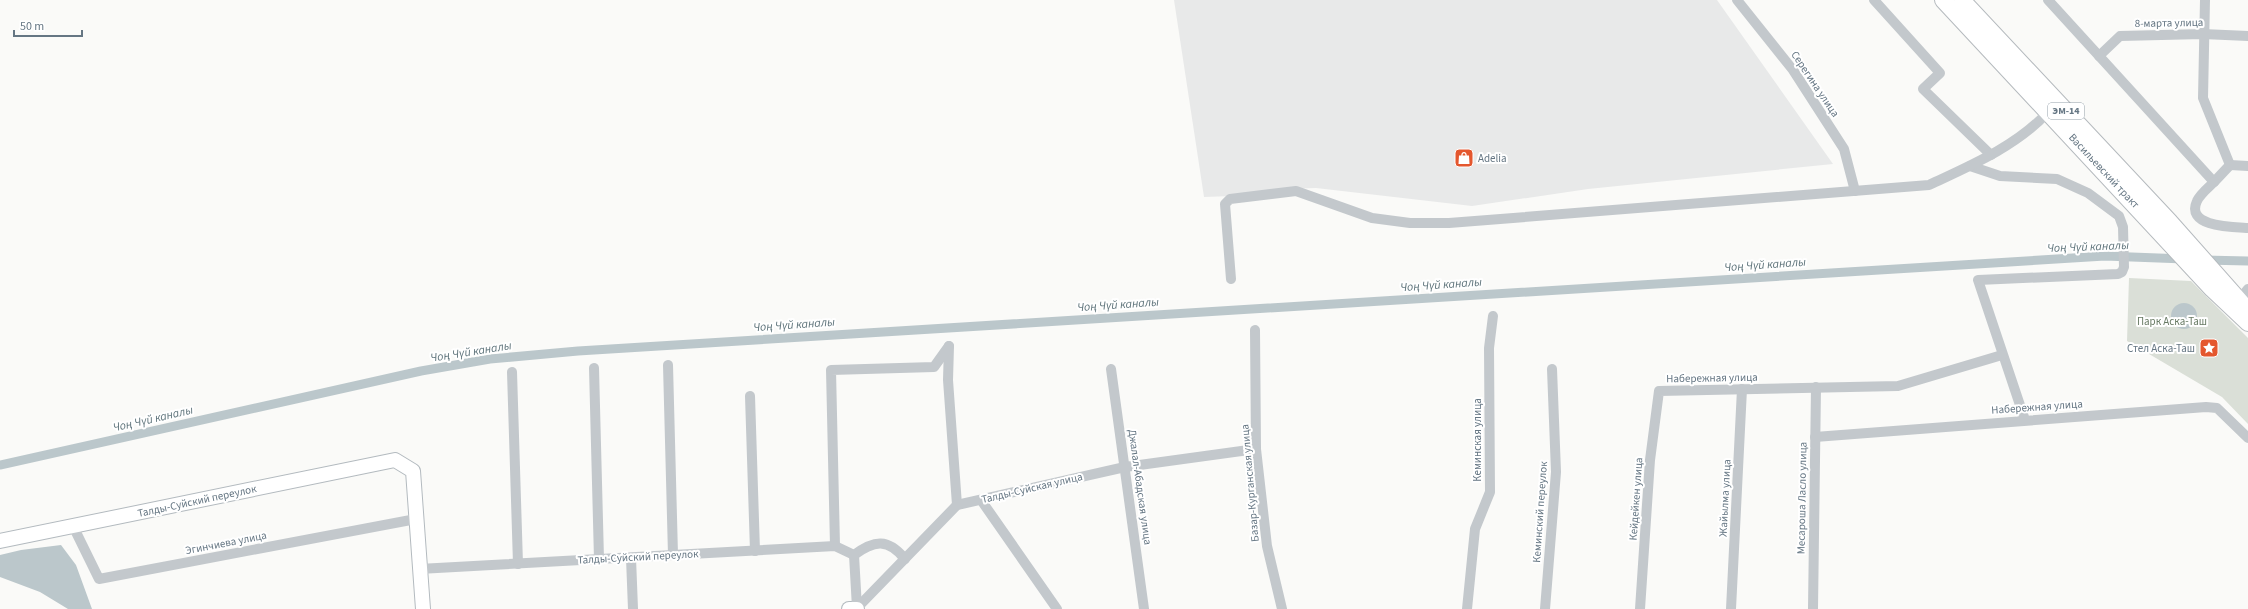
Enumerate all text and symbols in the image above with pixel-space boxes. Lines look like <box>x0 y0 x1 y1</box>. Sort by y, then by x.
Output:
scale bar <box>14 12 82 38</box>
street label: 8-марта улица <box>2135 15 2203 31</box>
text: 50 m <box>20 18 44 35</box>
street label: Серегина улица <box>1787 48 1843 120</box>
road number: ЭМ-14 <box>2048 103 2084 119</box>
street label: Васильевский тракт <box>2065 130 2143 212</box>
shop icon: Adelia <box>1453 147 1475 169</box>
place label: Adelia <box>1478 151 1507 166</box>
water label: Чоң Чүй каналы <box>2047 237 2129 257</box>
water label: Чоң Чүй каналы <box>1724 254 1807 276</box>
water label: Чоң Чүй каналы <box>1400 274 1483 296</box>
water label: Чоң Чүй каналы <box>1077 294 1160 316</box>
water label: Чоң Чүй каналы <box>753 314 836 336</box>
park label: Парк Аска-Таш <box>2137 314 2207 329</box>
water label: Чоң Чүй каналы <box>429 337 513 367</box>
place icon: Стел Аска-Таш <box>2198 337 2220 359</box>
place label: Стел Аска-Таш <box>2127 341 2195 356</box>
street label: Набережная улица <box>1666 370 1758 386</box>
street label: Набережная улица <box>1991 396 2083 418</box>
street label: Кеминская улица <box>1470 398 1485 482</box>
water label: Чоң Чүй каналы <box>111 401 195 436</box>
street label: Базар-Курганская улица <box>1237 424 1263 542</box>
street label: Джалал-Абадская улица <box>1124 428 1156 546</box>
street label: Месароша Ласло улица <box>1794 442 1810 554</box>
street label: Кейдейкен улица <box>1626 457 1646 541</box>
street label: Жайылма улица <box>1715 459 1735 537</box>
street label: Кеминский переулок <box>1529 460 1551 563</box>
street label: Талды-Суйская улица <box>980 469 1084 507</box>
street label: Талды-Суйский переулок <box>136 481 258 521</box>
street label: Эгинчиева улица <box>184 528 268 558</box>
street label: Талды-Суйский переулок <box>577 546 699 568</box>

